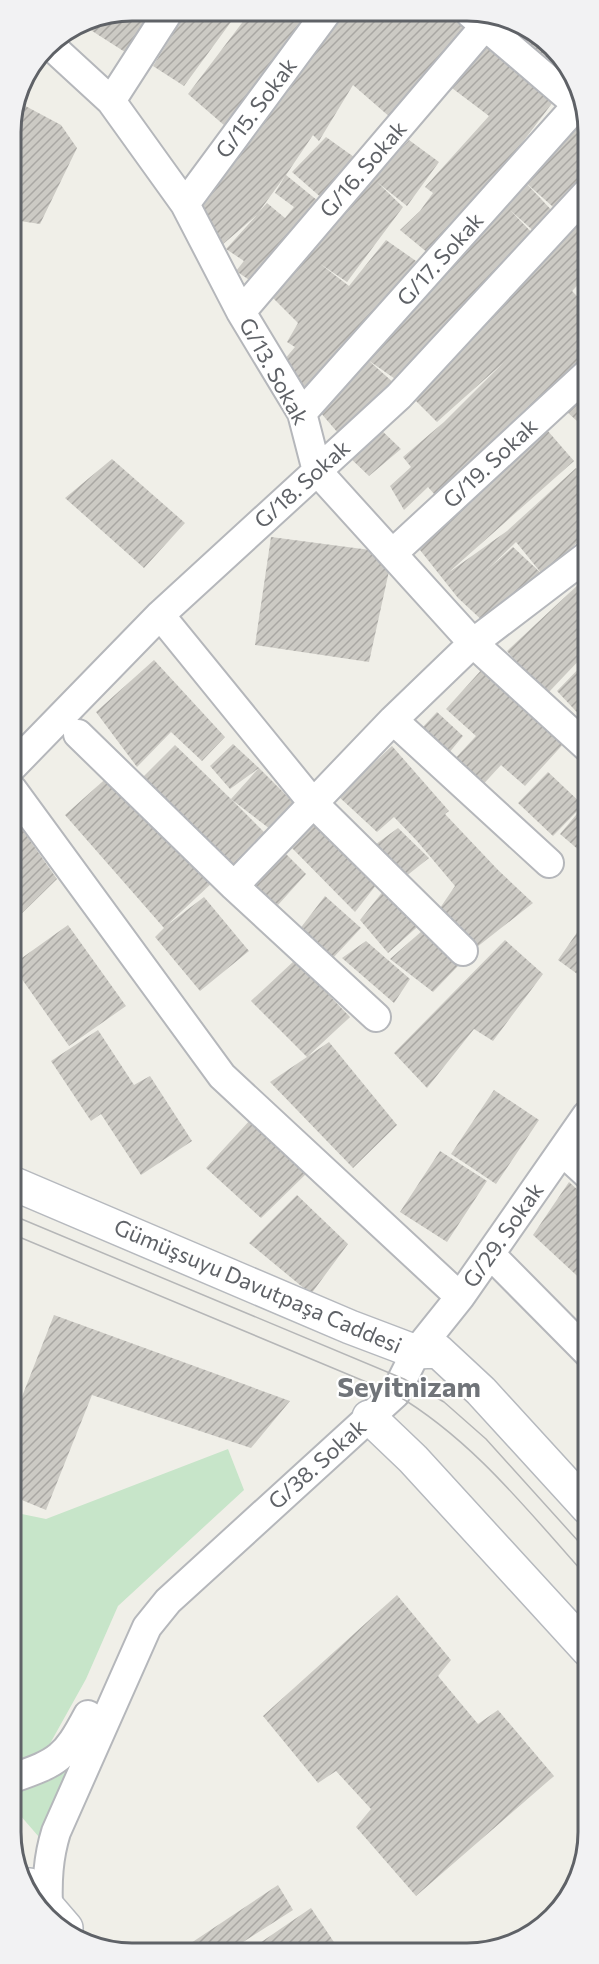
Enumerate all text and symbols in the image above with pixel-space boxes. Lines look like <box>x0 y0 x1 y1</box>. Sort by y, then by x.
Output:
street label: G/15. Sokak <box>209 52 302 163</box>
street label: G/16. Sokak <box>313 115 412 222</box>
street label: G/17. Sokak <box>391 206 489 311</box>
street label: G/13. Sokak <box>234 312 315 429</box>
street label: G/19. Sokak <box>437 412 542 513</box>
street label: G/18. Sokak <box>248 434 355 534</box>
street label: G/29. Sokak <box>457 1177 549 1292</box>
street label: Gümüşsuyu Davutpaşa Caddesi <box>110 1213 406 1358</box>
district label: Seyitnizam <box>337 1369 481 1403</box>
street label: G/38. Sokak <box>262 1413 371 1515</box>

